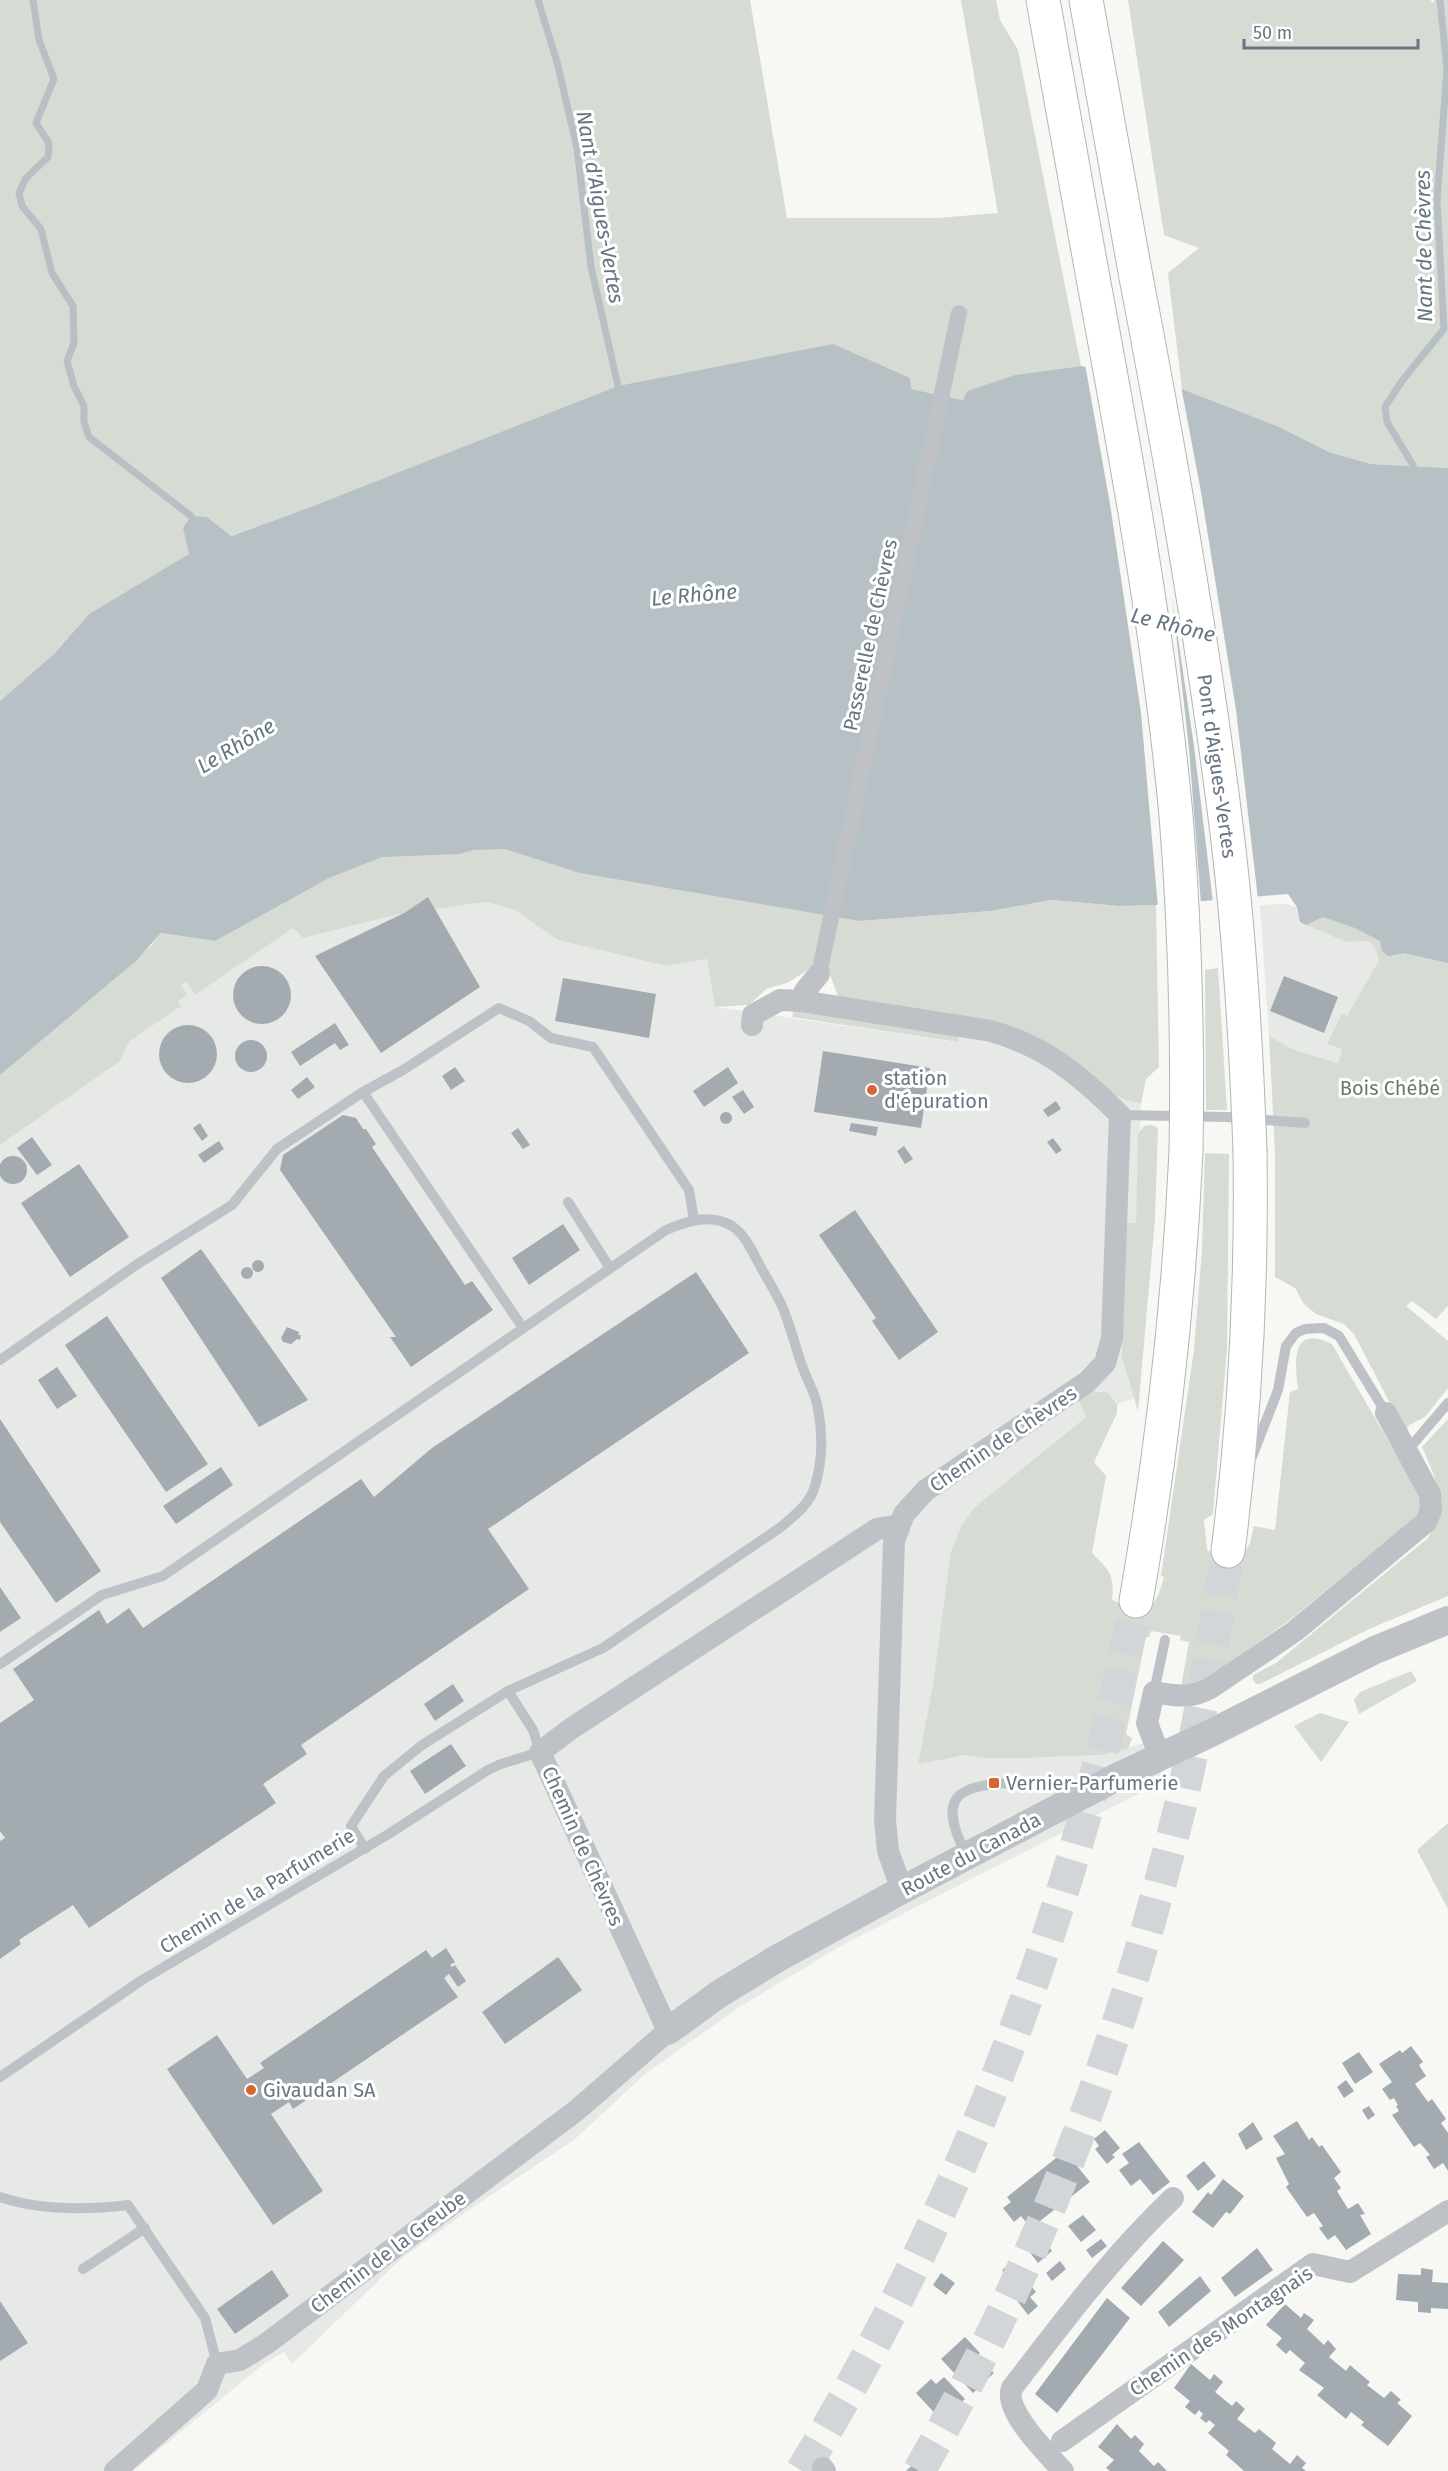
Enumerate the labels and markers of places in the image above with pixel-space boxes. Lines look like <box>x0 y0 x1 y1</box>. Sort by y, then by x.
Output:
place label: station d'épuration <box>884 1066 989 1113</box>
marker: station d'épuration <box>865 1083 879 1097</box>
place label: Vernier-Parfumerie <box>1006 1771 1178 1795</box>
marker: Vernier-Parfumerie <box>987 1776 1001 1790</box>
place label: Givaudan SA <box>263 2078 376 2102</box>
marker: Givaudan SA <box>244 2083 258 2097</box>

